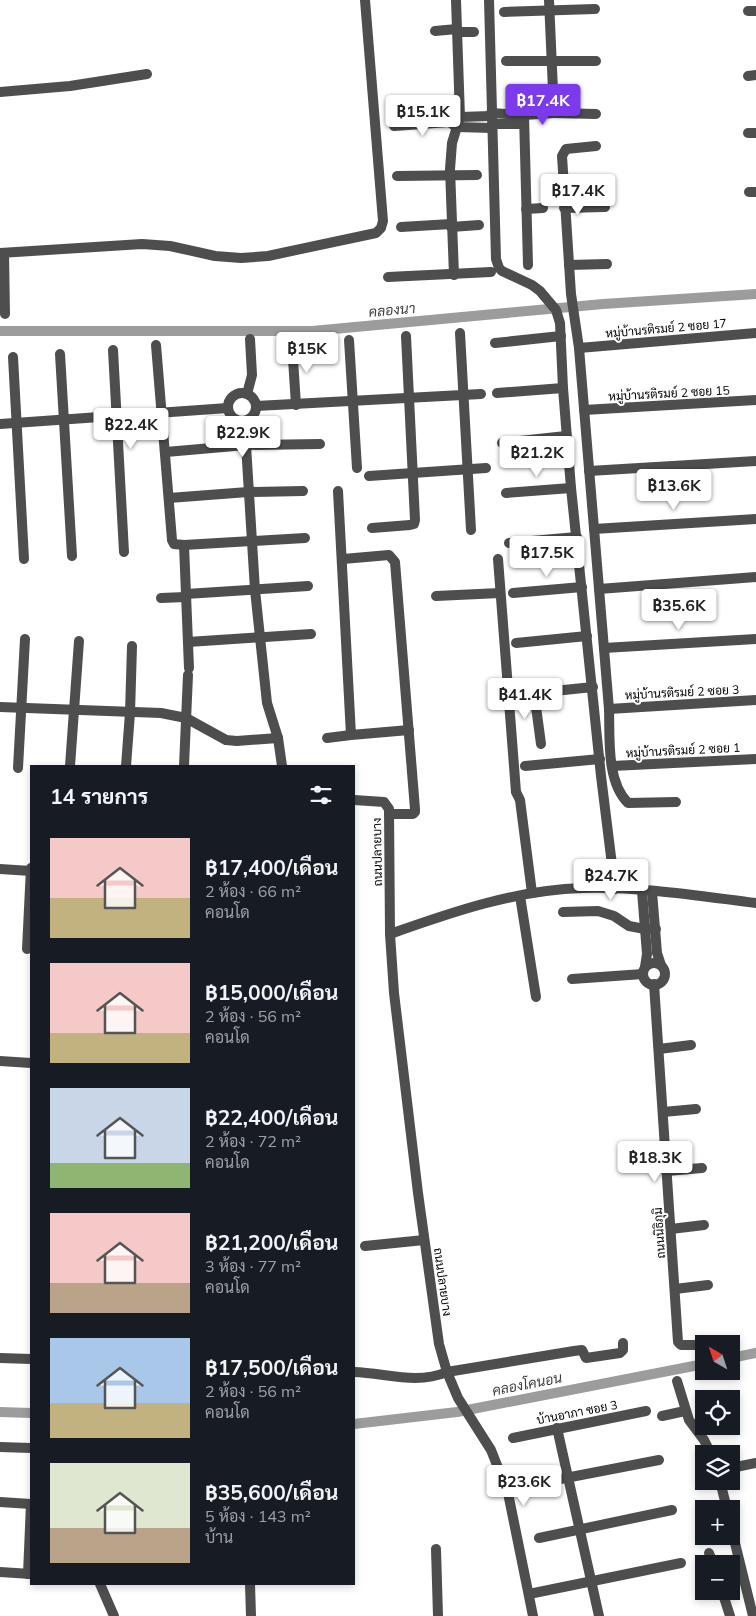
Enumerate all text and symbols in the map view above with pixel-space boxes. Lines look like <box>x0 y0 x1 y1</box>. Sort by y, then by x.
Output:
pin: ฿17.4K <box>502 84 584 126</box>
text: ฿17.4K <box>516 90 570 110</box>
pin: ฿15.1K <box>382 94 464 137</box>
text: ฿15.1K <box>396 101 450 121</box>
pin: ฿17.4K <box>537 174 619 216</box>
text: ฿17.4K <box>551 180 605 200</box>
water label: คลองนา <box>368 299 416 321</box>
street label: หมู่บ้านรติรมย์ 2 ซอย 17 <box>605 315 727 342</box>
pin: ฿15K <box>277 332 337 374</box>
text: ฿15K <box>287 338 327 358</box>
street label: หมู่บ้านรติรมย์ 2 ซอย 15 <box>608 382 730 405</box>
pin: ฿22.4K <box>90 408 172 450</box>
text: ฿22.4K <box>104 414 158 434</box>
pin: ฿22.9K <box>202 416 284 458</box>
text: ฿22.9K <box>216 422 270 442</box>
pin: ฿21.2K <box>496 436 578 478</box>
text: ฿21.2K <box>510 442 564 462</box>
pin: ฿13.6K <box>633 468 715 511</box>
text: ฿13.6K <box>647 475 701 495</box>
pin: ฿17.5K <box>506 536 588 578</box>
text: ฿17.5K <box>520 542 574 562</box>
pin: ฿35.6K <box>638 588 720 631</box>
text: ฿35.6K <box>652 595 706 615</box>
pin: ฿41.4K <box>484 678 566 720</box>
street label: หมู่บ้านรติรมย์ 2 ซอย 3 <box>624 682 740 703</box>
text: ฿41.4K <box>498 684 552 704</box>
street label: หมู่บ้านรติรมย์ 2 ซอย 1 <box>625 740 741 761</box>
icon: filters <box>307 781 335 809</box>
text: 14 รายการ <box>50 783 148 809</box>
street label: ถนนปลายบาง <box>369 817 385 887</box>
text: ฿17,400/เดือน <box>205 854 339 880</box>
icon: home <box>90 858 150 918</box>
pin: ฿24.7K <box>570 858 652 901</box>
text: ฿24.7K <box>584 865 638 885</box>
text: 2 ห้อง · 66 m² <box>205 881 301 901</box>
text: คอนโด <box>205 902 250 922</box>
text: ฿15,000/เดือน <box>205 979 339 1005</box>
icon: home <box>90 983 150 1043</box>
text: 2 ห้อง · 56 m² <box>205 1006 301 1026</box>
text: คอนโด <box>205 1027 250 1047</box>
text: ฿22,400/เดือน <box>205 1104 339 1130</box>
icon: home <box>90 1108 150 1168</box>
text: 2 ห้อง · 72 m² <box>205 1131 301 1151</box>
pin: ฿18.3K <box>614 1140 696 1183</box>
text: ฿18.3K <box>628 1147 682 1167</box>
text: คอนโด <box>205 1152 250 1172</box>
street label: ถนนนิธิภุมิ <box>650 1207 670 1259</box>
text: ฿21,200/เดือน <box>205 1229 339 1255</box>
icon: home <box>90 1233 150 1293</box>
street label: ถนนปลายบาง <box>431 1247 455 1317</box>
text: 3 ห้อง · 77 m² <box>205 1256 301 1276</box>
text: คอนโด <box>205 1277 250 1297</box>
north arrow <box>695 1335 740 1380</box>
map controls <box>695 1335 740 1600</box>
text: ฿17,500/เดือน <box>205 1354 339 1380</box>
icon: home <box>90 1358 150 1418</box>
water label: คลองโคนอน <box>490 1368 564 1400</box>
text: 2 ห้อง · 56 m² <box>205 1381 301 1401</box>
button: locate <box>695 1390 740 1435</box>
street label: บ้านอาภา ซอย 3 <box>535 1397 619 1427</box>
text: คอนโด <box>205 1402 250 1422</box>
button: layers <box>695 1445 740 1490</box>
pin: ฿23.6K <box>483 1464 565 1507</box>
text: ฿23.6K <box>497 1471 551 1491</box>
text: ฿35,600/เดือน <box>205 1479 339 1505</box>
icon: home <box>90 1483 150 1543</box>
button: + <box>695 1500 740 1545</box>
text: 5 ห้อง · 143 m² <box>205 1506 311 1526</box>
text: บ้าน <box>205 1527 233 1547</box>
button: − <box>695 1555 740 1600</box>

